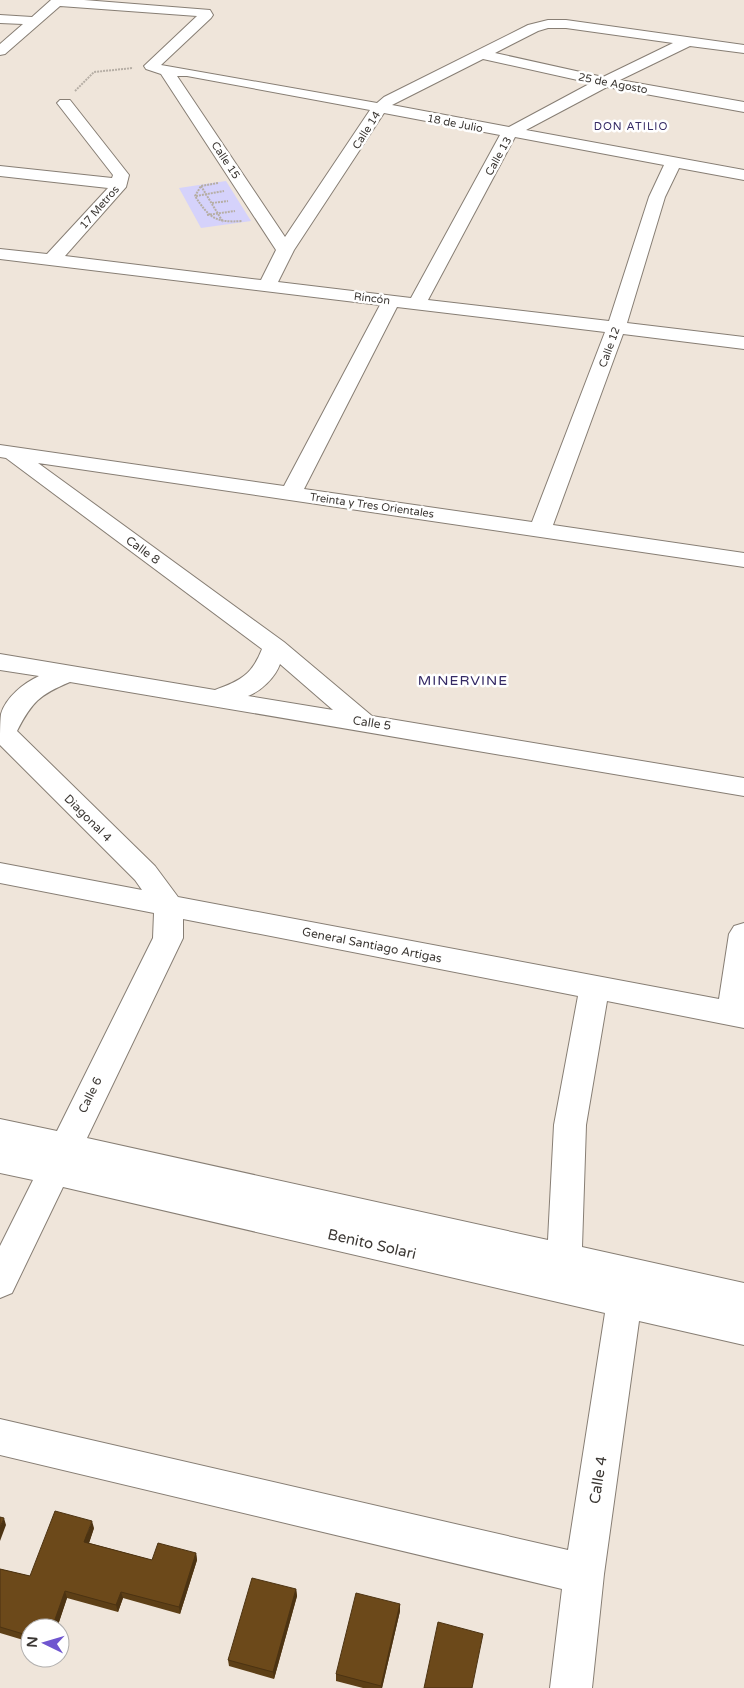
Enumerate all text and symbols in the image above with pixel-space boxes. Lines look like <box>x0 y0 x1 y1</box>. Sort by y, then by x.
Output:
street label: 25 de Agosto <box>577 70 649 97</box>
street label: Calle 14 <box>350 109 383 152</box>
street label: 18 de Julio <box>426 112 484 135</box>
district label: DON ATILIO <box>594 120 668 133</box>
street label: Calle 13 <box>483 135 514 178</box>
street label: Calle 15 <box>208 139 243 181</box>
street label: 17 Metros <box>77 183 122 232</box>
street label: Rincón <box>353 290 391 307</box>
street label: Calle 12 <box>596 325 623 369</box>
street label: Treinta y Tres Orientales <box>309 490 435 521</box>
street label: Calle 8 <box>123 533 163 567</box>
district label: MINERVINE <box>418 672 508 689</box>
street label: Calle 5 <box>352 713 392 733</box>
street label: Diagonal 4 <box>61 791 115 845</box>
street label: General Santiago Artigas <box>301 925 443 965</box>
street label: Calle 6 <box>75 1075 105 1115</box>
street label: Benito Solari <box>326 1225 418 1263</box>
street label: Calle 4 <box>585 1455 611 1505</box>
north arrow <box>20 1618 70 1668</box>
text: N <box>24 1636 42 1648</box>

